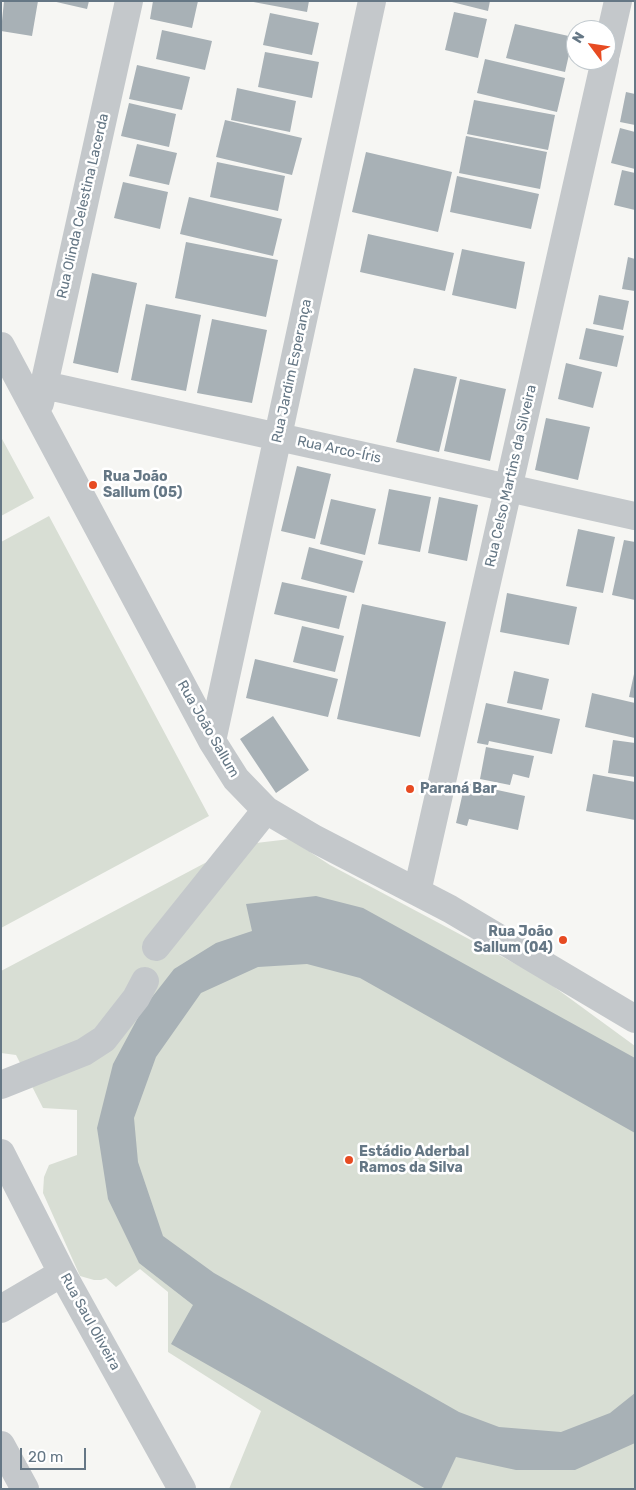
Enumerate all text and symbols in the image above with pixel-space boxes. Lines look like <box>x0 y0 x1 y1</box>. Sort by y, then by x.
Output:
north arrow <box>566 20 616 70</box>
text: N <box>569 29 588 46</box>
street label: Rua Olinda Celestina Lacerda <box>54 112 112 300</box>
street label: Rua Jardim Esperança <box>269 297 315 445</box>
street label: Rua Celso Martins da Silveira <box>482 383 540 569</box>
street label: Rua Arco-Íris <box>295 433 383 467</box>
place label: Rua João Sallum (05) <box>103 469 182 502</box>
marker: Rua João Sallum (05) <box>87 479 99 491</box>
street label: Rua João Sallum <box>173 678 243 780</box>
place label: Paraná Bar <box>420 781 497 797</box>
marker: Paraná Bar <box>404 783 416 795</box>
place label: Rua João Sallum (04) <box>474 924 553 956</box>
marker: Rua João Sallum (04) <box>557 934 569 946</box>
place label: Estádio Aderbal Ramos da Silva <box>359 1144 469 1176</box>
marker: Estádio Aderbal Ramos da Silva <box>343 1154 355 1166</box>
street label: Rua Saul Oliveira <box>56 1271 124 1373</box>
scale bar <box>22 1438 89 1470</box>
text: 20 m <box>28 1448 63 1466</box>

